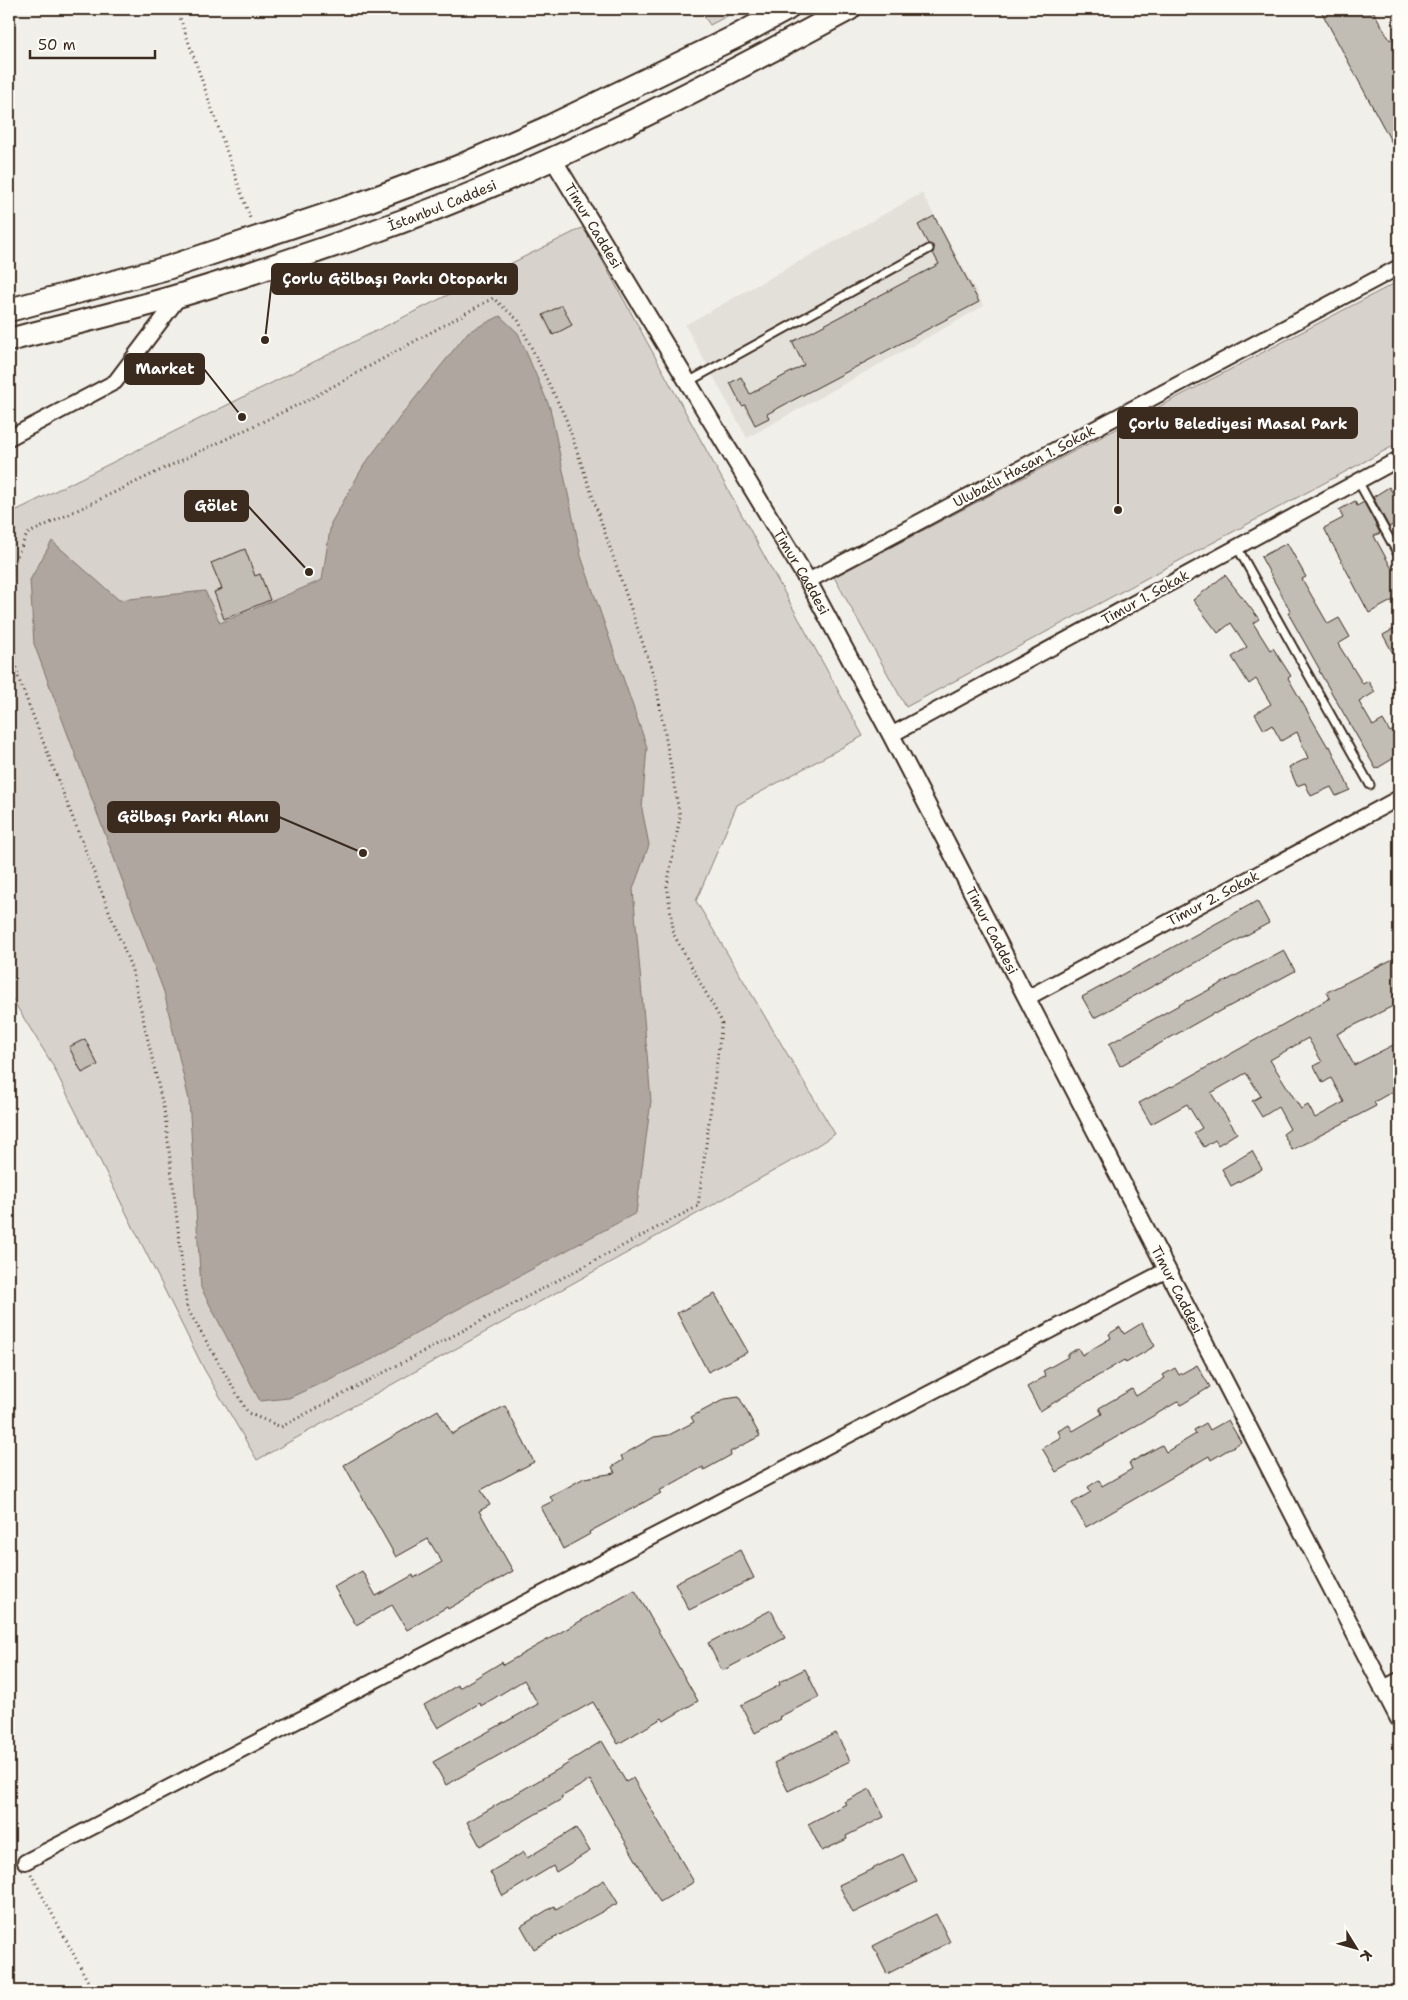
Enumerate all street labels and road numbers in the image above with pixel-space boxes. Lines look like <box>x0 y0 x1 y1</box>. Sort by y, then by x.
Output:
street label: İstanbul Caddesi <box>385 176 499 235</box>
street label: Timur Caddesi <box>561 180 626 272</box>
street label: Ulubatlı Hasan 1. Sokak <box>950 421 1098 511</box>
street label: Timur Caddesi <box>770 526 834 618</box>
street label: Timur 1. Sokak <box>1098 566 1192 628</box>
street label: Timur 2. Sokak <box>1164 866 1262 930</box>
street label: Timur Caddesi <box>962 883 1022 977</box>
street label: Timur Caddesi <box>1147 1242 1207 1336</box>

